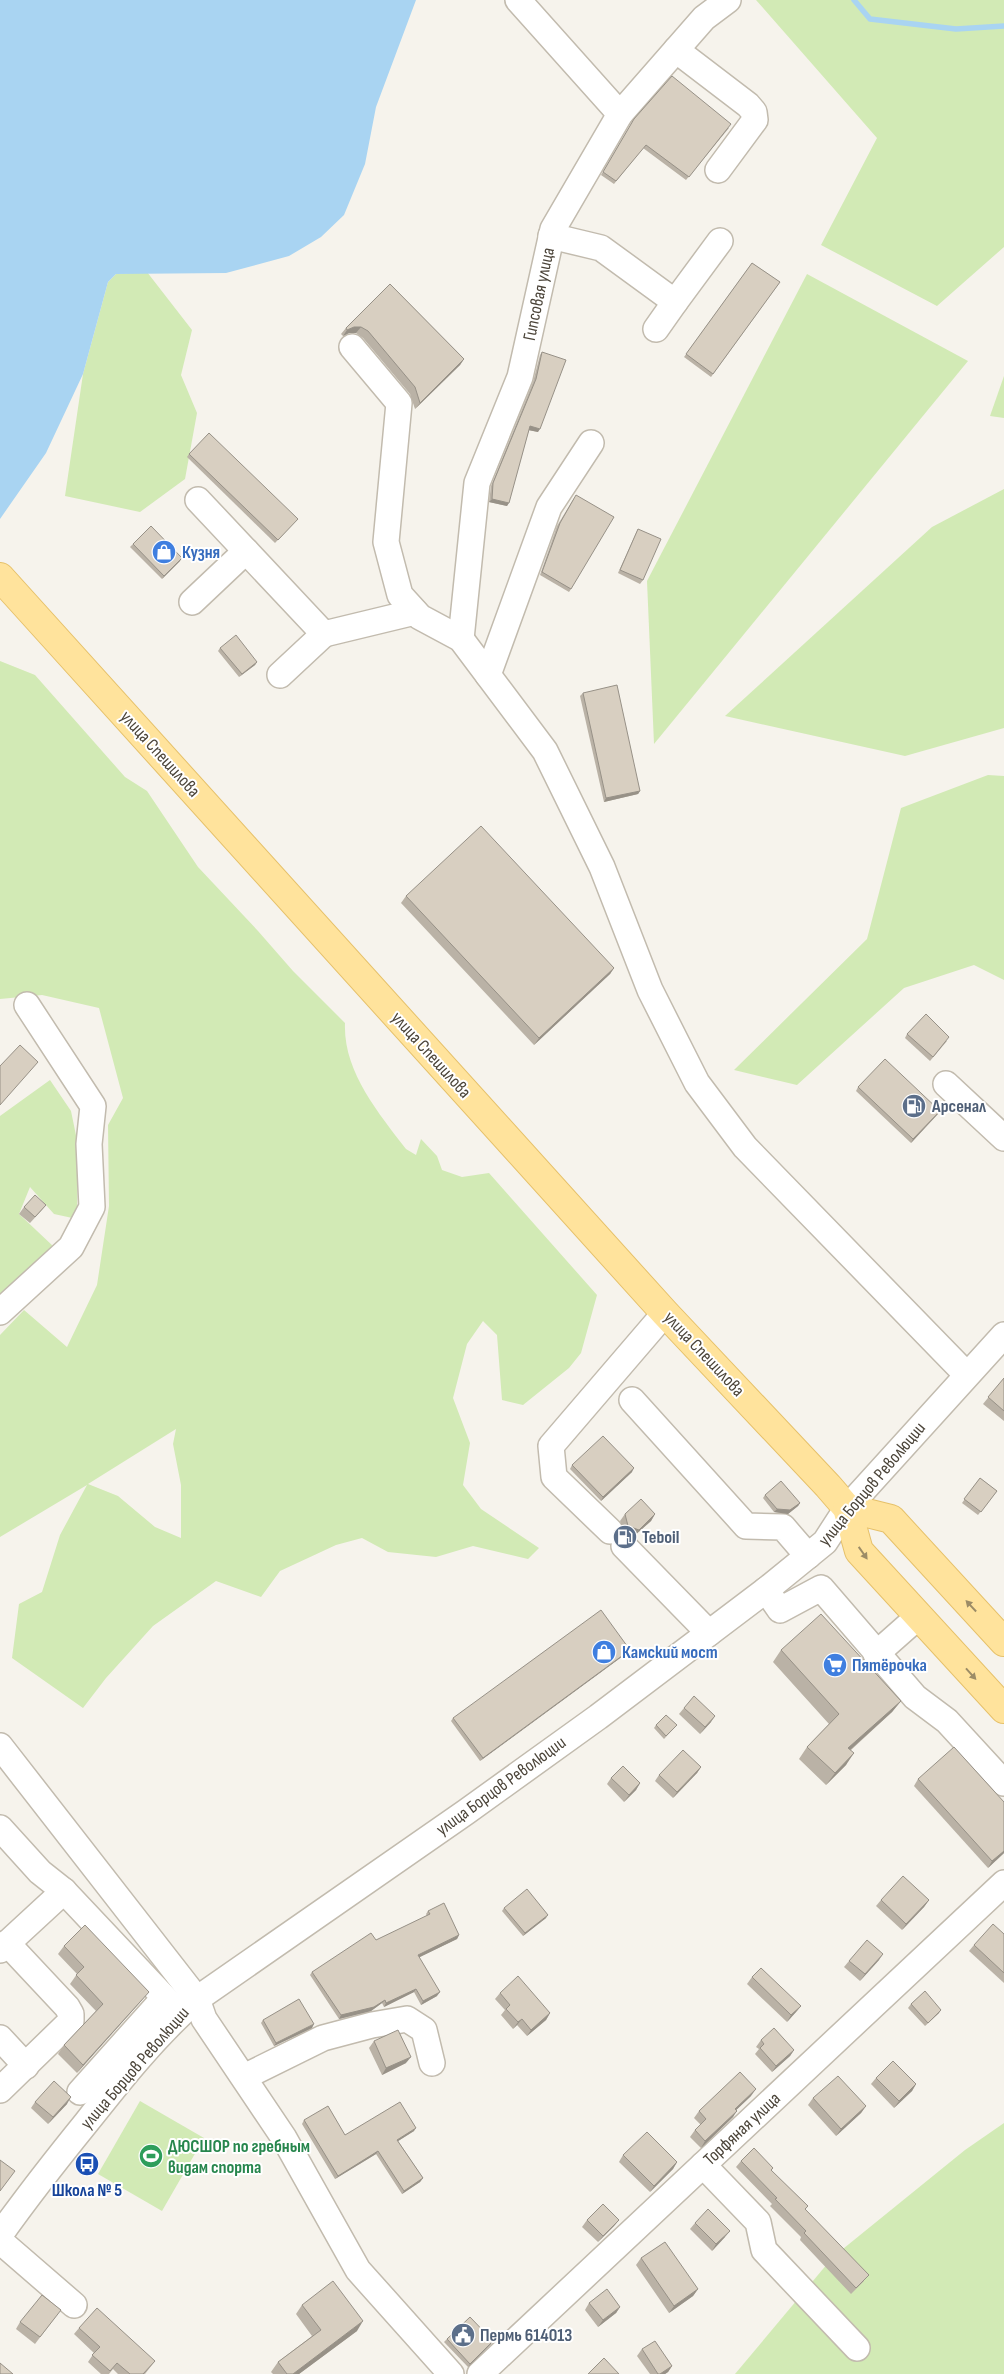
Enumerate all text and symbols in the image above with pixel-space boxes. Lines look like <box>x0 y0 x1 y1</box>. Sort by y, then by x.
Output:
street label: Гипсовая улица <box>519 246 559 342</box>
shop icon: Кузня <box>151 539 177 565</box>
place label: Кузня <box>182 542 220 563</box>
street label: улица Спешилова <box>116 707 204 801</box>
street label: улица Спешилова <box>387 1008 475 1102</box>
fuel station icon: Арсенал <box>901 1093 927 1119</box>
place label: Арсенал <box>931 1096 987 1117</box>
street label: улица Спешилова <box>659 1307 749 1401</box>
street label: улица Борцов Революции <box>814 1418 930 1550</box>
fuel station icon: Teboil <box>612 1524 638 1550</box>
place label: Teboil <box>642 1527 679 1548</box>
one-way arrow <box>858 1546 868 1560</box>
one-way arrow <box>965 1601 977 1613</box>
shop icon: Камский мост <box>591 1639 617 1665</box>
place label: Камский мост <box>622 1642 718 1663</box>
supermarket icon: Пятёрочка <box>822 1652 848 1678</box>
place label: Пятёрочка <box>852 1655 927 1676</box>
one-way arrow <box>966 1667 977 1680</box>
street label: улица Борцов Революции <box>432 1732 570 1840</box>
street label: улица Борцов Революции <box>76 2003 194 2133</box>
street label: Торфяная улица <box>699 2088 785 2170</box>
place label: ДЮСШОР по гребным видам спорта <box>168 2136 310 2178</box>
sports icon: ДЮСШОР по гребным видам спорта <box>138 2143 164 2169</box>
bus stop icon: Школа № 5 <box>74 2151 100 2177</box>
place label: Школа № 5 <box>52 2180 122 2201</box>
public building icon: Пермь 614013 <box>450 2322 476 2348</box>
place label: Пермь 614013 <box>480 2325 572 2346</box>

